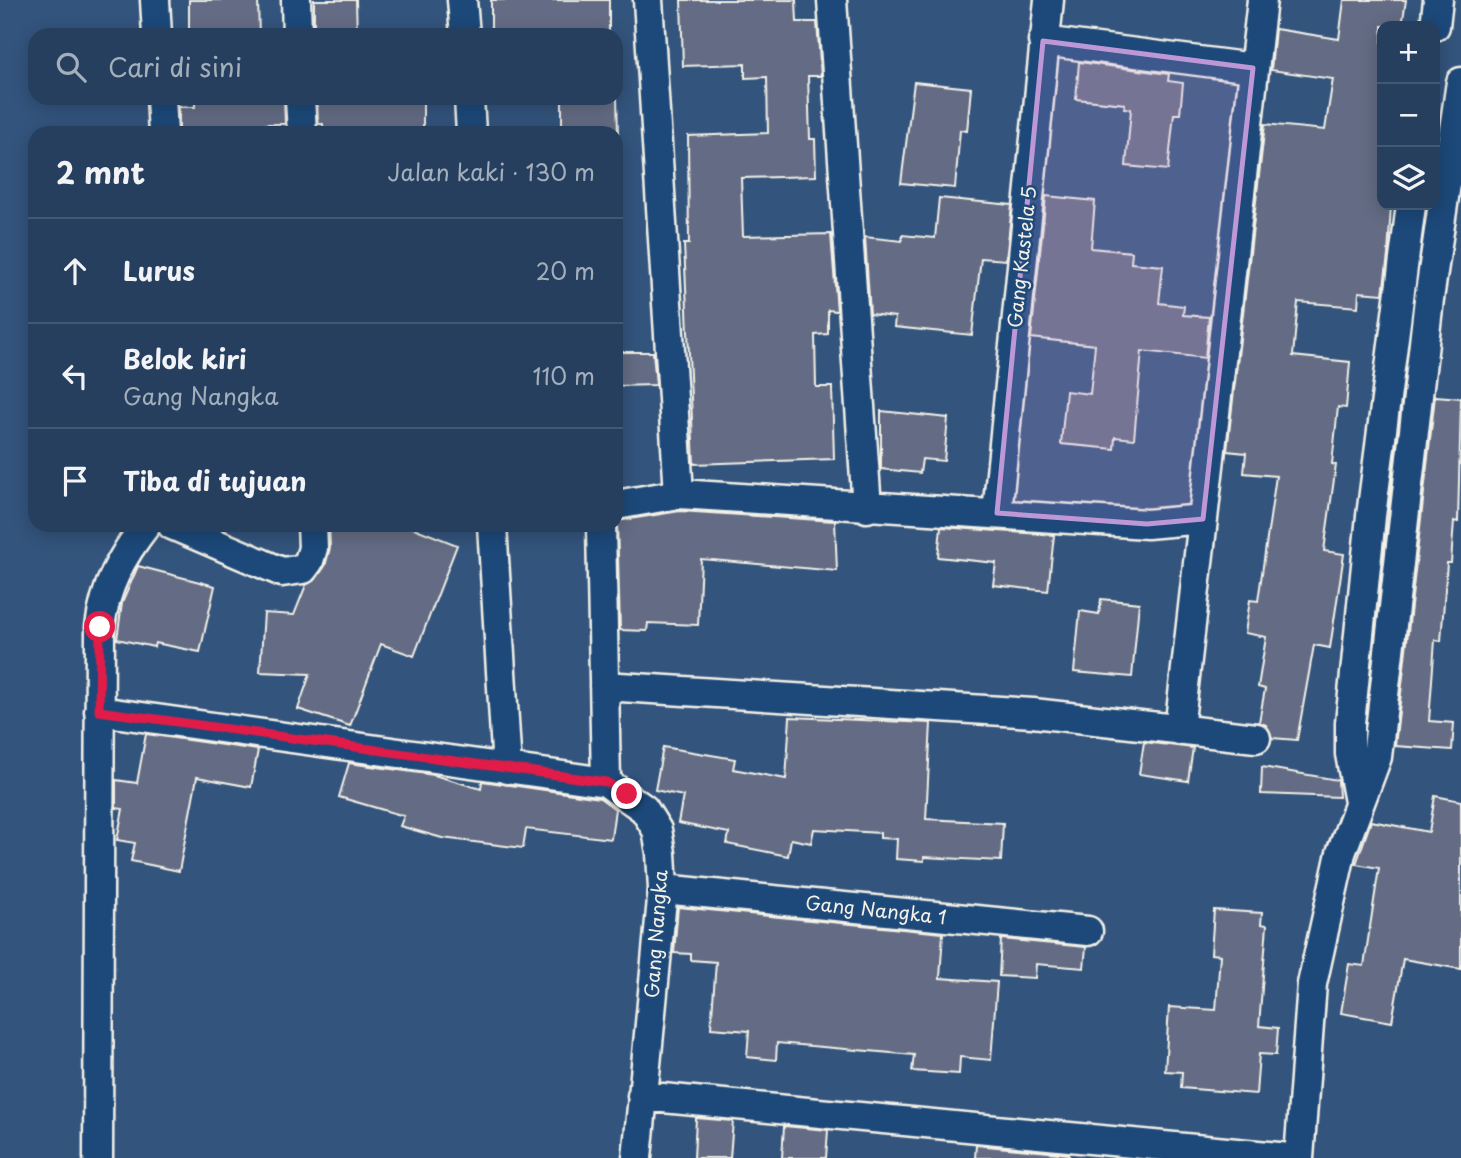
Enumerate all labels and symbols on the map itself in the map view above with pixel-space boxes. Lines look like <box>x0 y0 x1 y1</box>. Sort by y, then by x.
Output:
street label: Gang Kastela 5 <box>1000 185 1042 329</box>
route start <box>84 611 115 642</box>
route end <box>611 778 642 809</box>
street label: Gang Nangka <box>637 869 673 999</box>
street label: Gang Nangka 1 <box>804 888 948 930</box>

